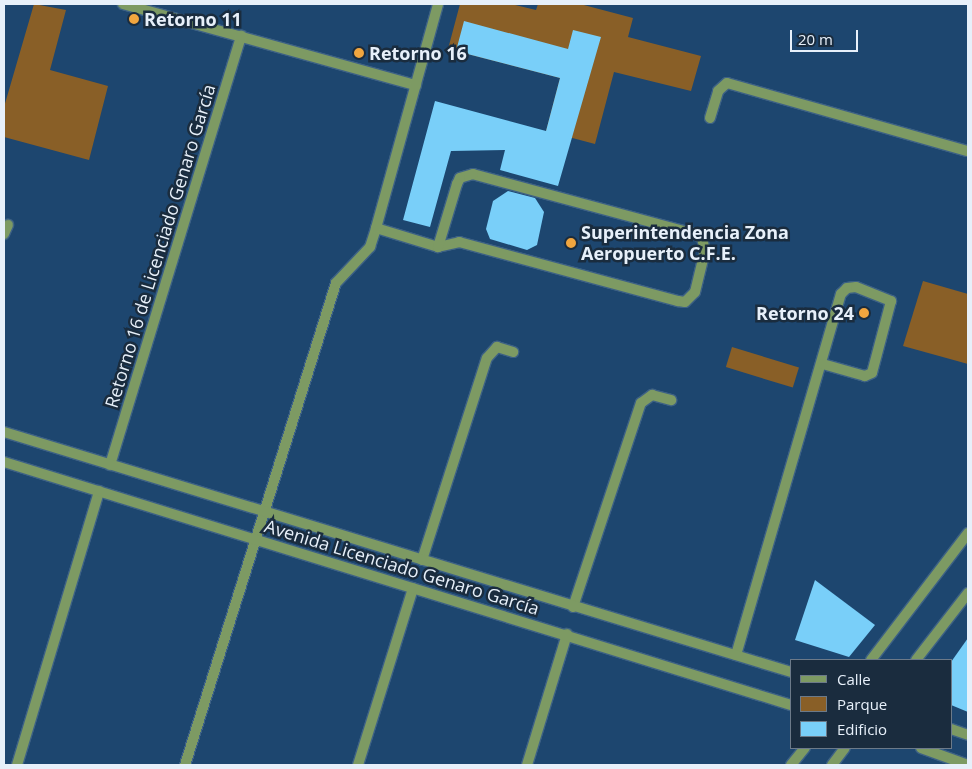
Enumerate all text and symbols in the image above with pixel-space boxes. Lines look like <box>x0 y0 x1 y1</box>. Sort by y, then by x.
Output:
place label: Retorno 11 <box>144 8 242 30</box>
marker: Retorno 11 <box>128 13 140 25</box>
scale bar <box>792 20 860 52</box>
text: 20 m <box>798 29 833 49</box>
place label: Retorno 16 <box>369 42 467 64</box>
marker: Retorno 16 <box>353 47 365 59</box>
street label: Retorno 16 de Licenciado Genaro García <box>100 81 220 411</box>
place label: Superintendencia Zona Aeropuerto C.F.E. <box>581 222 789 264</box>
marker: Superintendencia Zona Aeropuerto C.F.E. <box>565 237 577 249</box>
place label: Retorno 24 <box>756 302 854 324</box>
marker: Retorno 24 <box>858 307 870 319</box>
street label: Avenida Licenciado Genaro García <box>262 515 542 619</box>
legend <box>790 659 952 749</box>
text: Calle <box>837 669 871 689</box>
text: Parque <box>837 694 887 714</box>
text: Edificio <box>837 719 887 739</box>

